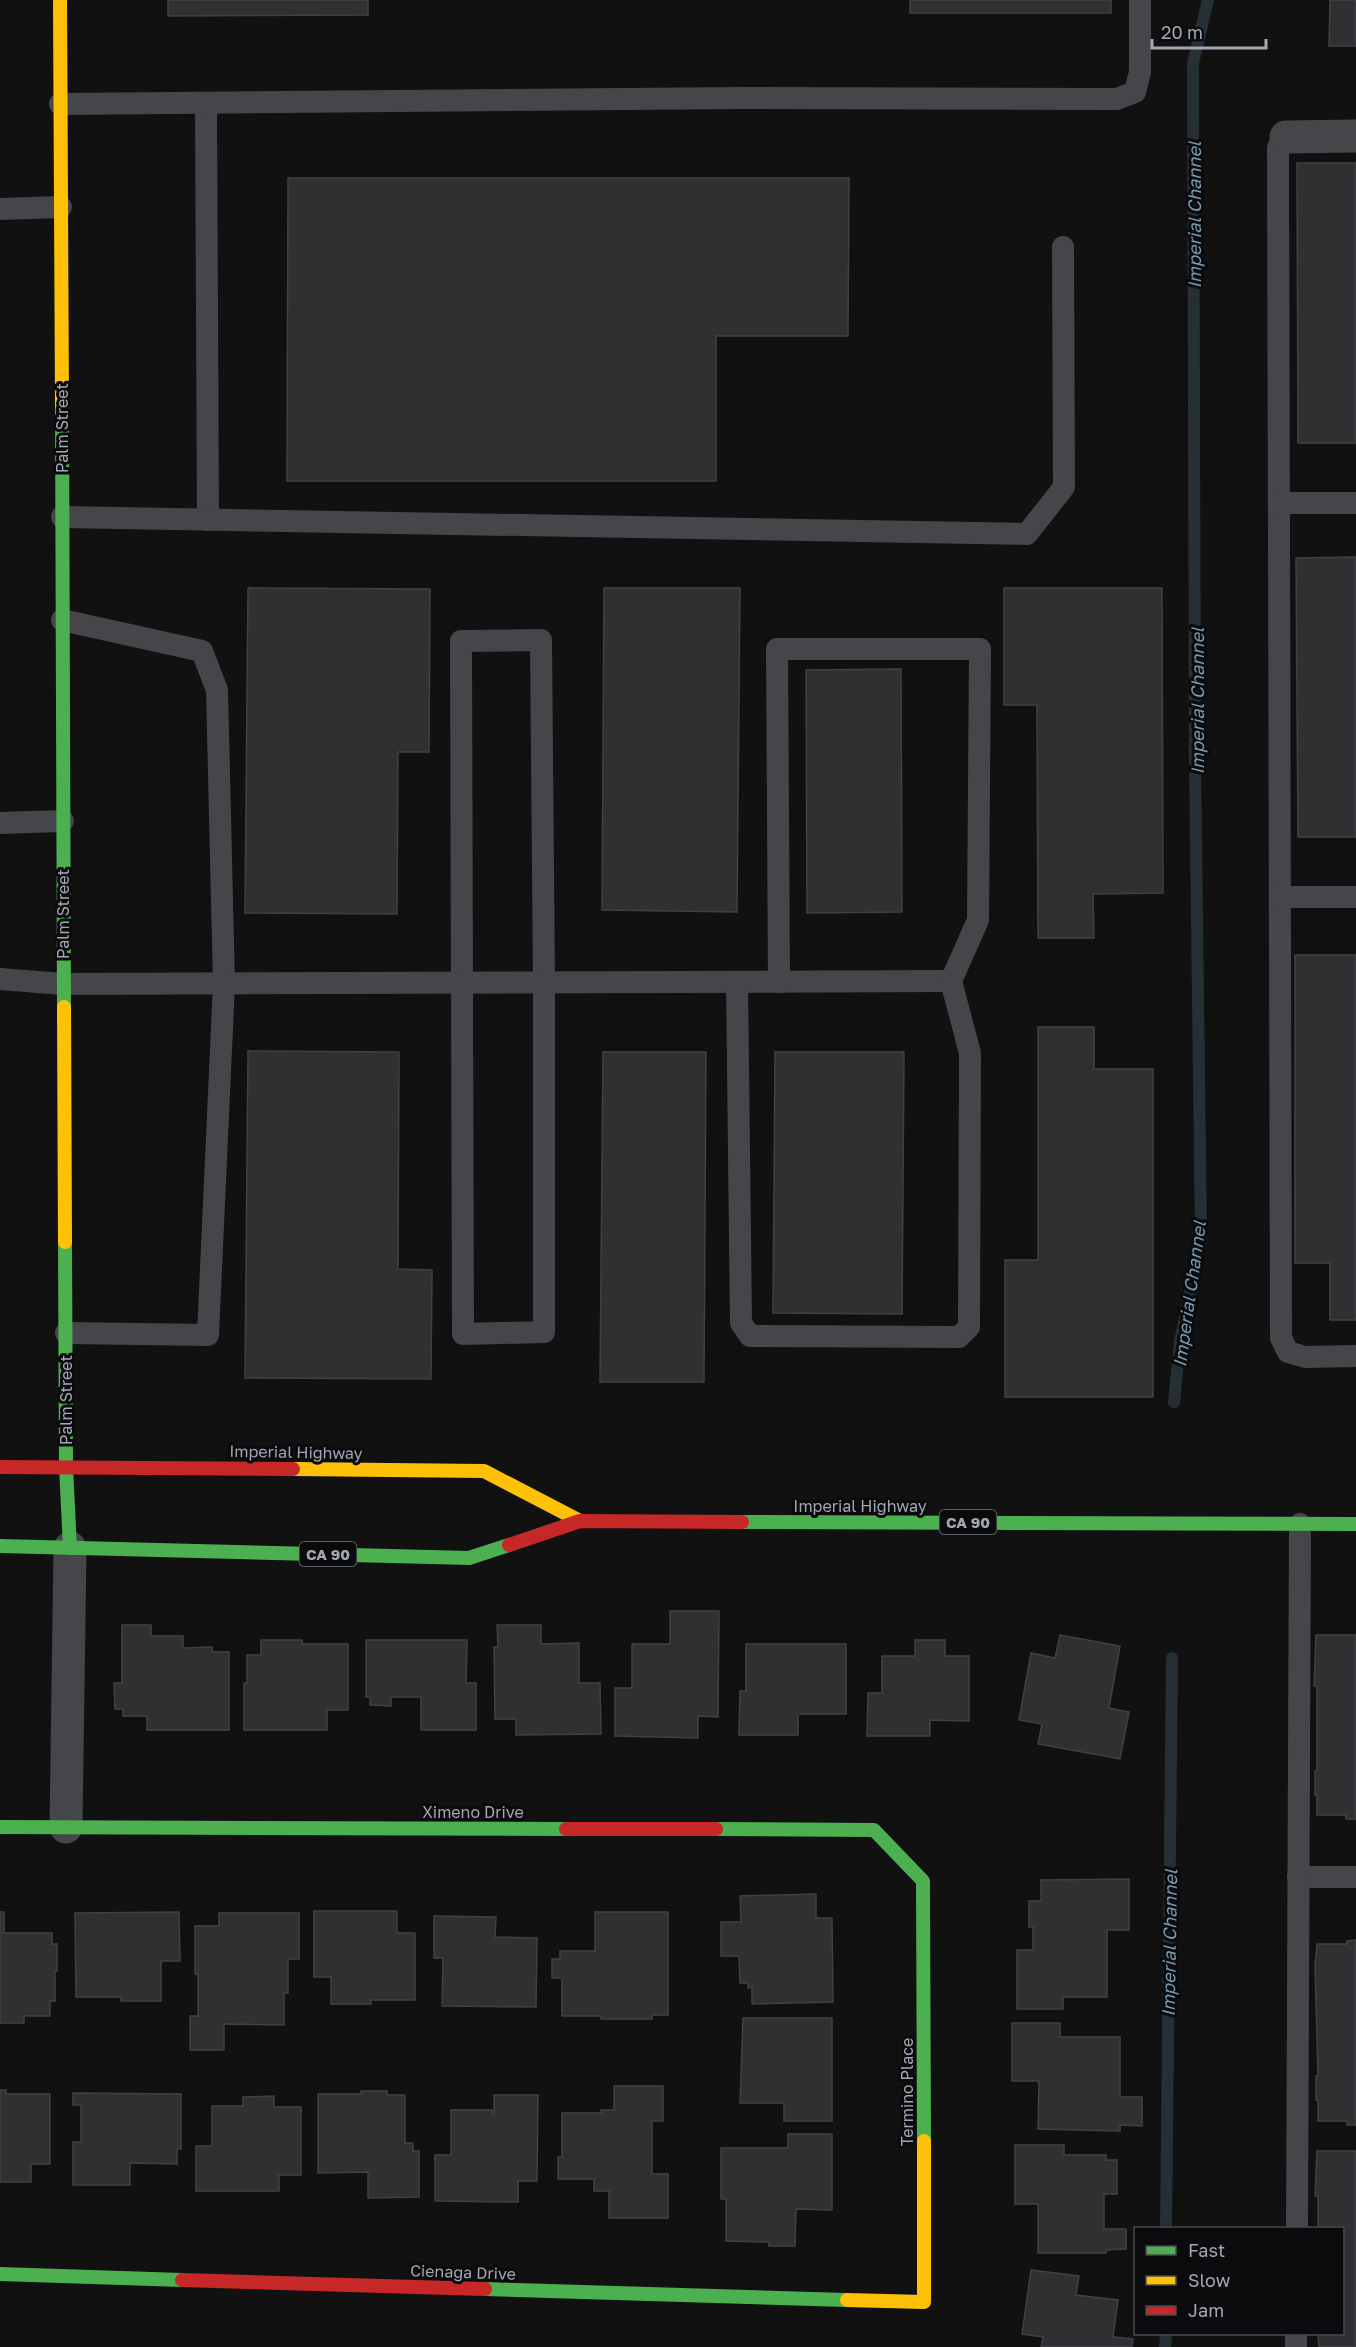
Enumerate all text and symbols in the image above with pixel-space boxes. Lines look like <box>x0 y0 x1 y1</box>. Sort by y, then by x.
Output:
scale bar <box>1152 12 1266 50</box>
text: 20 m <box>1161 21 1203 43</box>
water label: Imperial Channel <box>1183 140 1205 289</box>
street label: Palm Street <box>52 383 72 473</box>
water label: Imperial Channel <box>1186 626 1208 775</box>
street label: Palm Street <box>53 869 73 959</box>
water label: Imperial Channel <box>1168 1218 1210 1368</box>
street label: Palm Street <box>56 1355 76 1445</box>
street label: Imperial Highway <box>229 1441 363 1463</box>
street label: Imperial Highway <box>793 1496 927 1516</box>
road number: CA 90 <box>940 1510 996 1534</box>
road number: CA 90 <box>300 1542 356 1566</box>
street label: Ximeno Drive <box>422 1802 524 1822</box>
water label: Imperial Channel <box>1157 1868 1181 2017</box>
street label: Termino Place <box>897 2038 917 2146</box>
legend <box>1134 2227 1344 2335</box>
text: Fast <box>1188 2239 1225 2261</box>
street label: Cienaga Drive <box>410 2260 516 2284</box>
text: Slow <box>1188 2269 1231 2291</box>
text: Jam <box>1188 2299 1224 2321</box>

